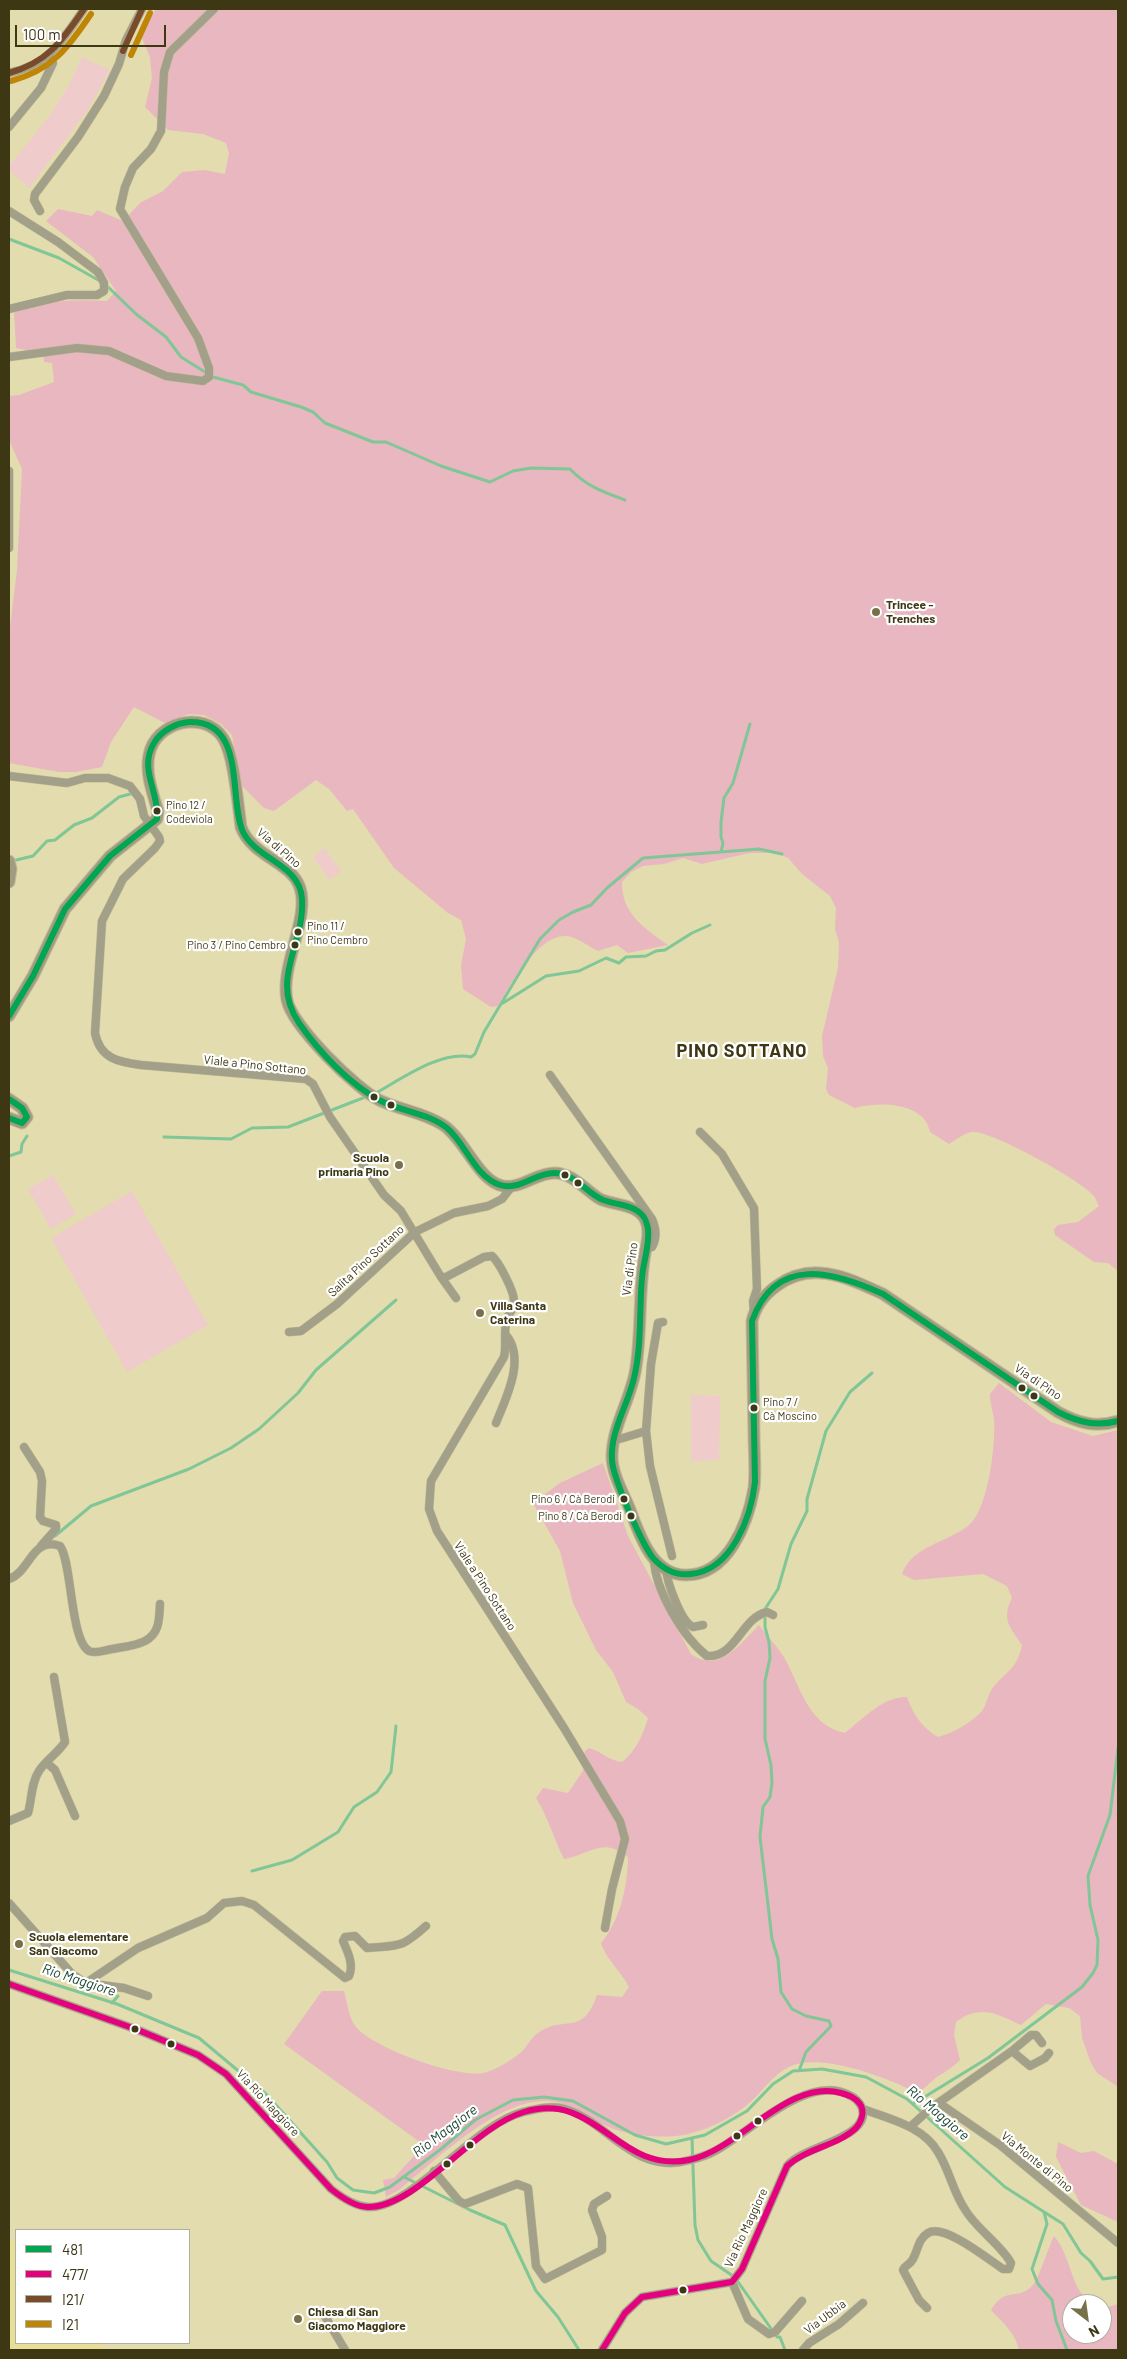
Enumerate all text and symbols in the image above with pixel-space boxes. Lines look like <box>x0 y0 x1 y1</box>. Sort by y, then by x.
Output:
scale bar <box>18 15 169 47</box>
text: 100 m <box>23 25 61 43</box>
place label: Trincee - Trenches <box>886 598 935 626</box>
marker: Trincee - Trenches <box>870 606 882 618</box>
place label: Pino 12 / Codeviola <box>166 798 213 824</box>
marker: Pino 12 / Codeviola <box>152 806 162 816</box>
street label: Via di Pino <box>254 825 304 871</box>
place label: Pino 11 / Pino Cembro <box>307 919 368 945</box>
marker: Pino 11 / Pino Cembro <box>293 927 303 937</box>
place label: Pino 3 / Pino Cembro <box>187 938 286 952</box>
marker: Pino 3 / Pino Cembro <box>290 940 300 950</box>
district label: PINO SOTTANO <box>675 1040 809 1062</box>
street label: Viale a Pino Sottano <box>203 1052 307 1078</box>
unlabelled marker <box>369 1092 379 1102</box>
unlabelled marker <box>386 1100 396 1110</box>
place label: Scuola primaria Pino <box>318 1151 389 1179</box>
marker: Scuola primaria Pino <box>393 1159 405 1171</box>
unlabelled marker <box>560 1170 570 1180</box>
unlabelled marker <box>573 1178 583 1188</box>
street label: Salita Pino Sottano <box>325 1222 407 1300</box>
street label: Via di Pino <box>619 1241 641 1297</box>
place label: Villa Santa Caterina <box>490 1299 546 1327</box>
marker: Villa Santa Caterina <box>474 1307 486 1319</box>
street label: Via di Pino <box>1012 1361 1064 1403</box>
unlabelled marker <box>1017 1383 1027 1393</box>
unlabelled marker <box>1029 1391 1039 1401</box>
place label: Pino 7 / Cà Moscino <box>763 1395 817 1421</box>
marker: Pino 7 / Cà Moscino <box>749 1403 759 1413</box>
place label: Pino 6 / Cà Berodi <box>531 1492 615 1506</box>
marker: Pino 6 / Cà Berodi <box>619 1494 629 1504</box>
place label: Pino 8 / Cà Berodi <box>538 1509 622 1523</box>
marker: Pino 8 / Cà Berodi <box>626 1511 636 1521</box>
street label: Viale a Pino Sottano <box>451 1539 519 1633</box>
place label: Scuola elementare San Giacomo <box>29 1930 128 1958</box>
marker: Scuola elementare San Giacomo <box>13 1938 25 1950</box>
water label: Rio Maggiore <box>40 1960 118 2000</box>
unlabelled marker <box>130 2024 140 2034</box>
unlabelled marker <box>166 2039 176 2049</box>
street label: Via Rio Maggiore <box>233 2067 303 2139</box>
water label: Rio Maggiore <box>903 2082 973 2144</box>
water label: Rio Maggiore <box>409 2101 481 2161</box>
unlabelled marker <box>753 2116 763 2126</box>
street label: Via Monte di Pino <box>998 2129 1076 2195</box>
unlabelled marker <box>732 2131 742 2141</box>
unlabelled marker <box>465 2140 475 2150</box>
unlabelled marker <box>442 2159 452 2169</box>
street label: Via Rio Maggiore <box>721 2186 771 2270</box>
legend <box>15 2229 190 2344</box>
text: 481 <box>62 2240 83 2258</box>
text: 477/ <box>62 2265 89 2283</box>
unlabelled marker <box>678 2285 688 2295</box>
text: I21/ <box>62 2290 85 2308</box>
north arrow <box>1062 2294 1112 2344</box>
street label: Via Ubbia <box>801 2297 849 2337</box>
place label: Chiesa di San Giacomo Maggiore <box>308 2305 406 2333</box>
marker: Chiesa di San Giacomo Maggiore <box>292 2313 304 2325</box>
text: I21 <box>62 2315 79 2333</box>
text: N <box>1086 2322 1103 2341</box>

